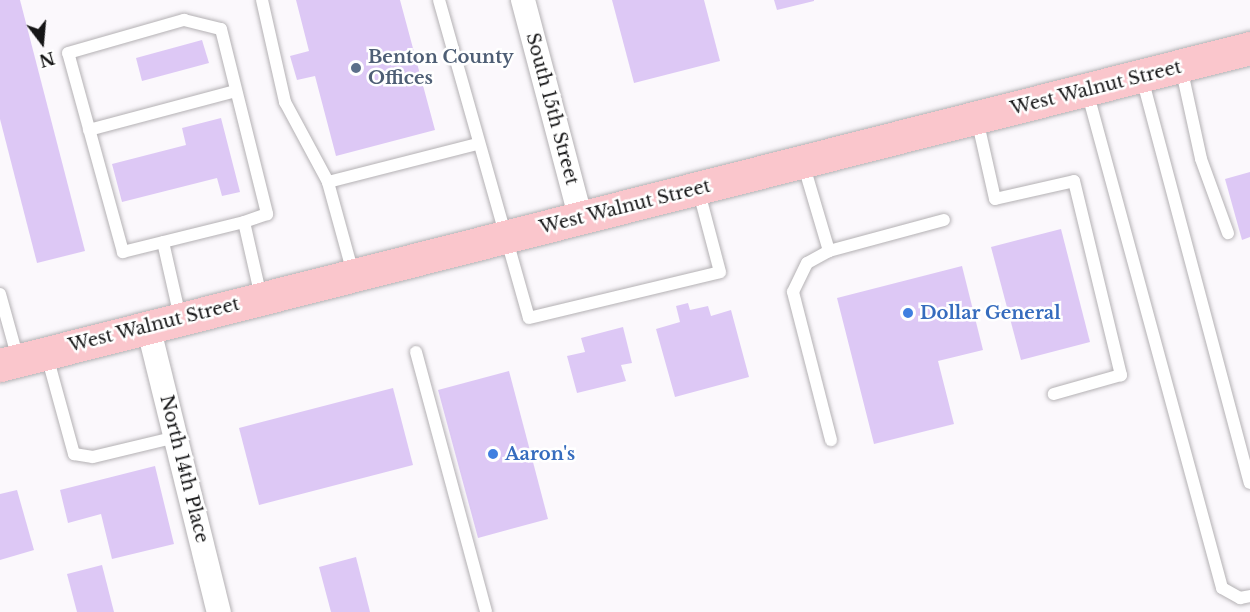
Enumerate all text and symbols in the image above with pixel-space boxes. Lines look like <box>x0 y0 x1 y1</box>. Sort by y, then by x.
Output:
north arrow <box>12 12 72 72</box>
street label: South 15th Street <box>521 31 583 187</box>
place label: Benton County Offices <box>368 47 514 90</box>
text: N <box>37 48 57 71</box>
street label: West Walnut Street <box>1008 56 1184 120</box>
marker: Benton County Offices <box>349 61 363 75</box>
street label: West Walnut Street <box>537 175 713 239</box>
street label: West Walnut Street <box>66 293 242 357</box>
place label: Dollar General <box>920 302 1061 324</box>
marker: Dollar General <box>901 306 915 320</box>
street label: North 14th Place <box>155 393 213 545</box>
place label: Aaron's <box>505 443 575 465</box>
marker: Aaron's <box>486 447 500 461</box>

